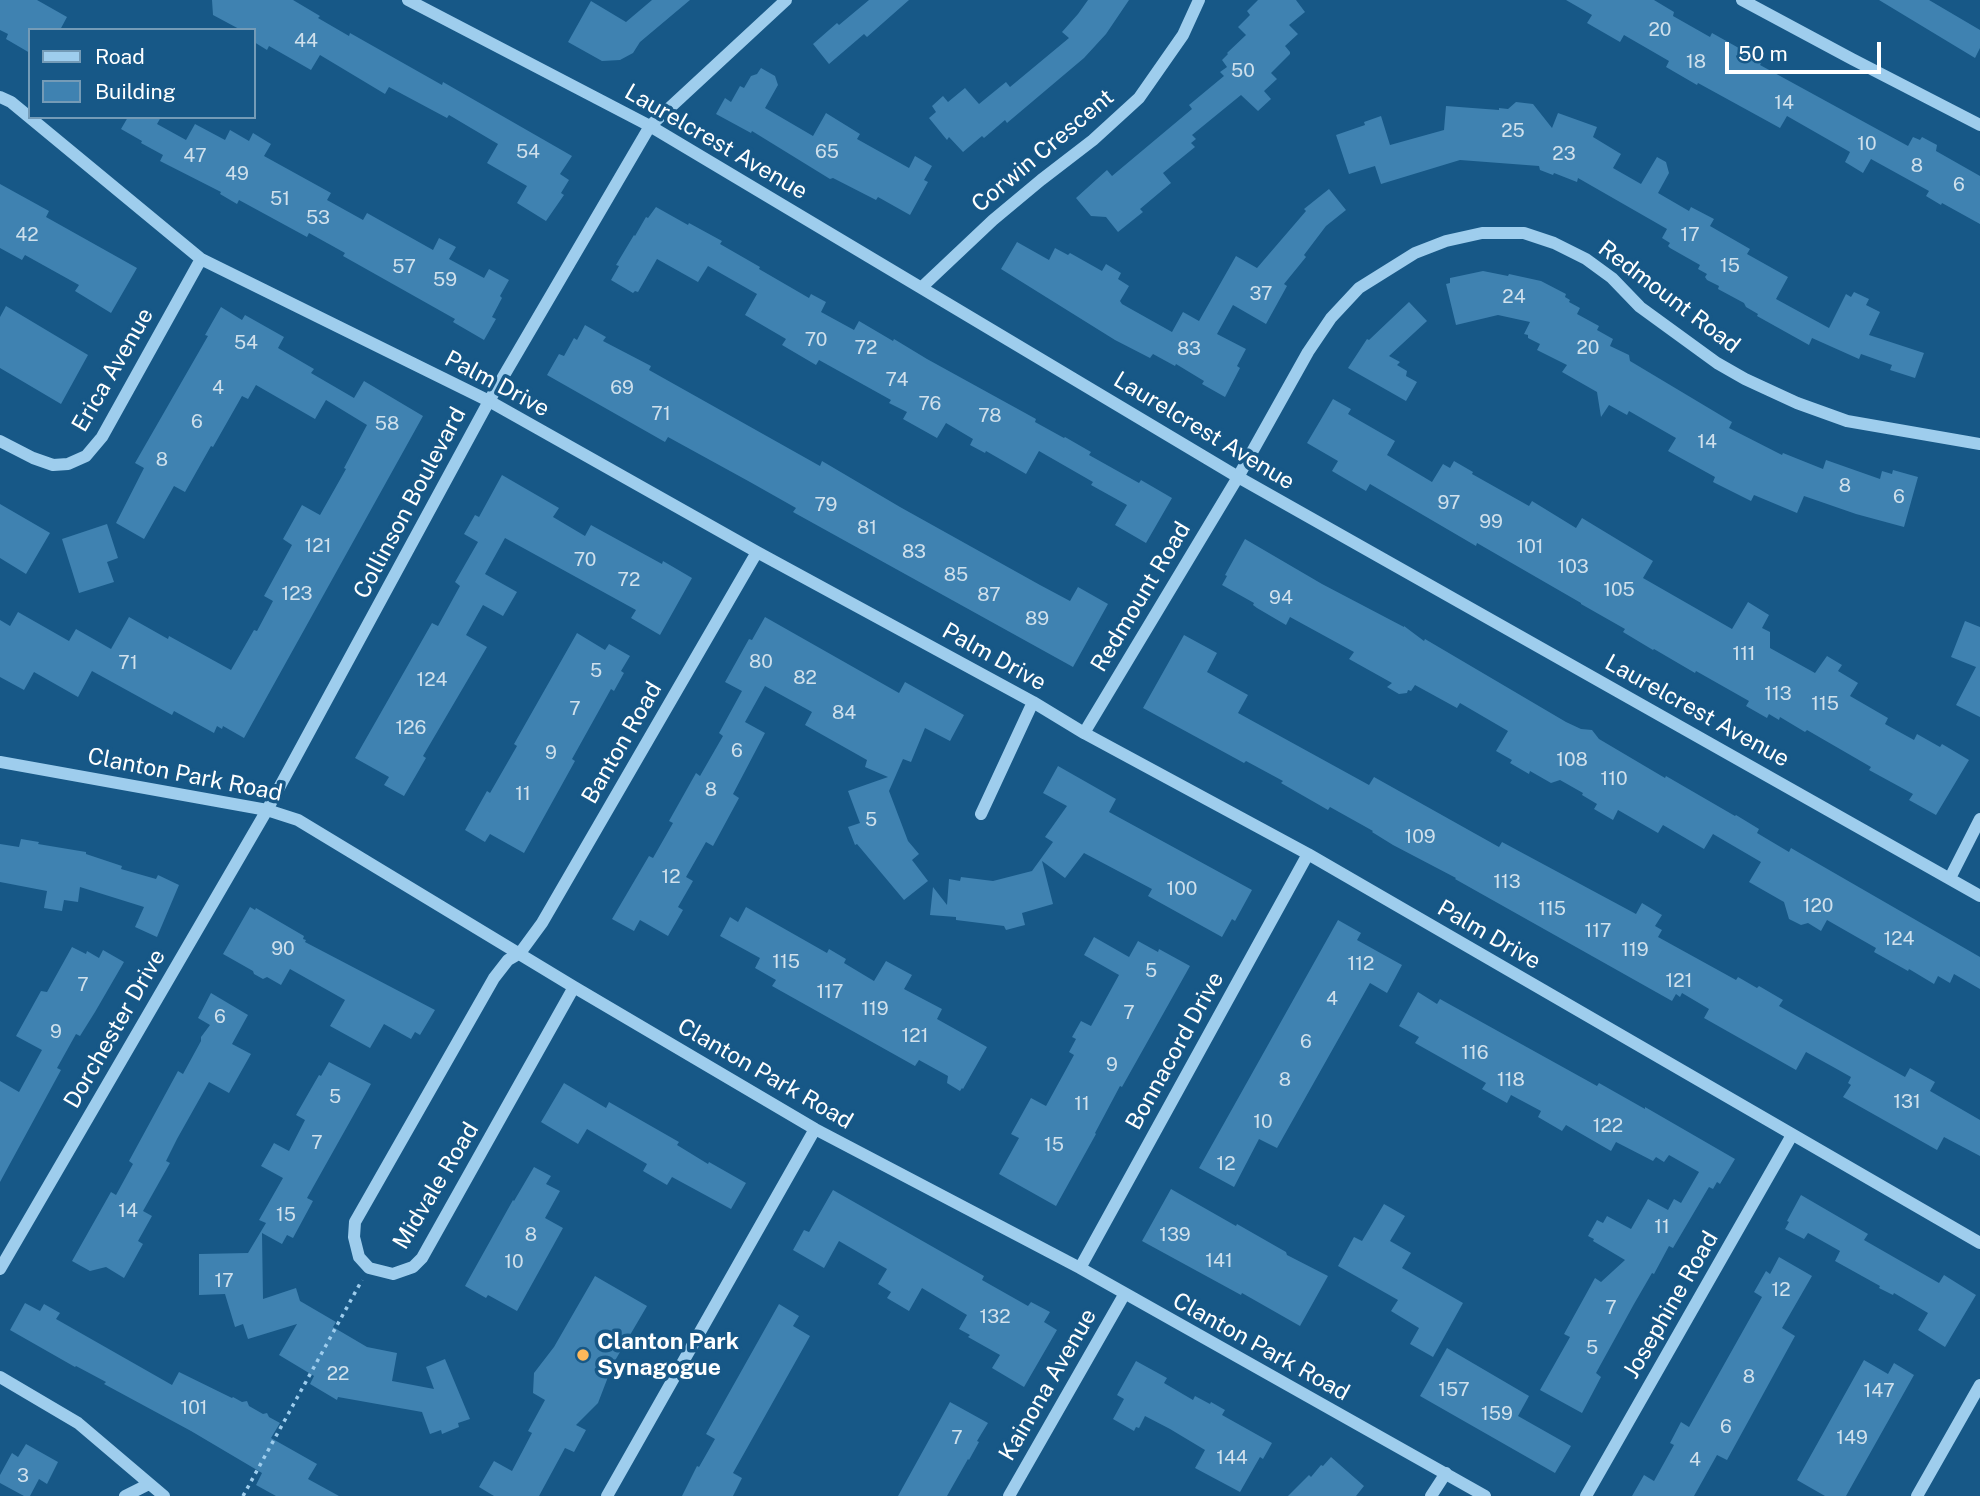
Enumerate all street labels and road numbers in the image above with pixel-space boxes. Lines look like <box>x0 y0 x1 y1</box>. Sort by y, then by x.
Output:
street label: Laurelcrest Avenue <box>620 78 812 206</box>
street label: Corwin Crescent <box>966 83 1120 219</box>
street label: Redmount Road <box>1593 235 1745 359</box>
street label: Erica Avenue <box>66 303 160 437</box>
street label: Palm Drive <box>440 345 554 423</box>
street label: Laurelcrest Avenue <box>1108 366 1300 496</box>
street label: Collinson Boulevard <box>348 403 472 603</box>
street label: Redmount Road <box>1085 517 1197 677</box>
street label: Palm Drive <box>937 617 1051 697</box>
street label: Laurelcrest Avenue <box>1600 649 1794 773</box>
street label: Banton Road <box>576 677 668 809</box>
street label: Clanton Park Road <box>85 743 285 807</box>
street label: Palm Drive <box>1433 894 1545 976</box>
street label: Dorchester Drive <box>58 945 172 1113</box>
street label: Bonnacord Drive <box>1120 967 1230 1135</box>
street label: Clanton Park Road <box>672 1013 858 1135</box>
street label: Midvale Road <box>387 1117 485 1255</box>
street label: Josephine Road <box>1618 1226 1724 1384</box>
street label: Clanton Park Road <box>1168 1287 1354 1407</box>
street label: Kainona Avenue <box>993 1304 1103 1466</box>

